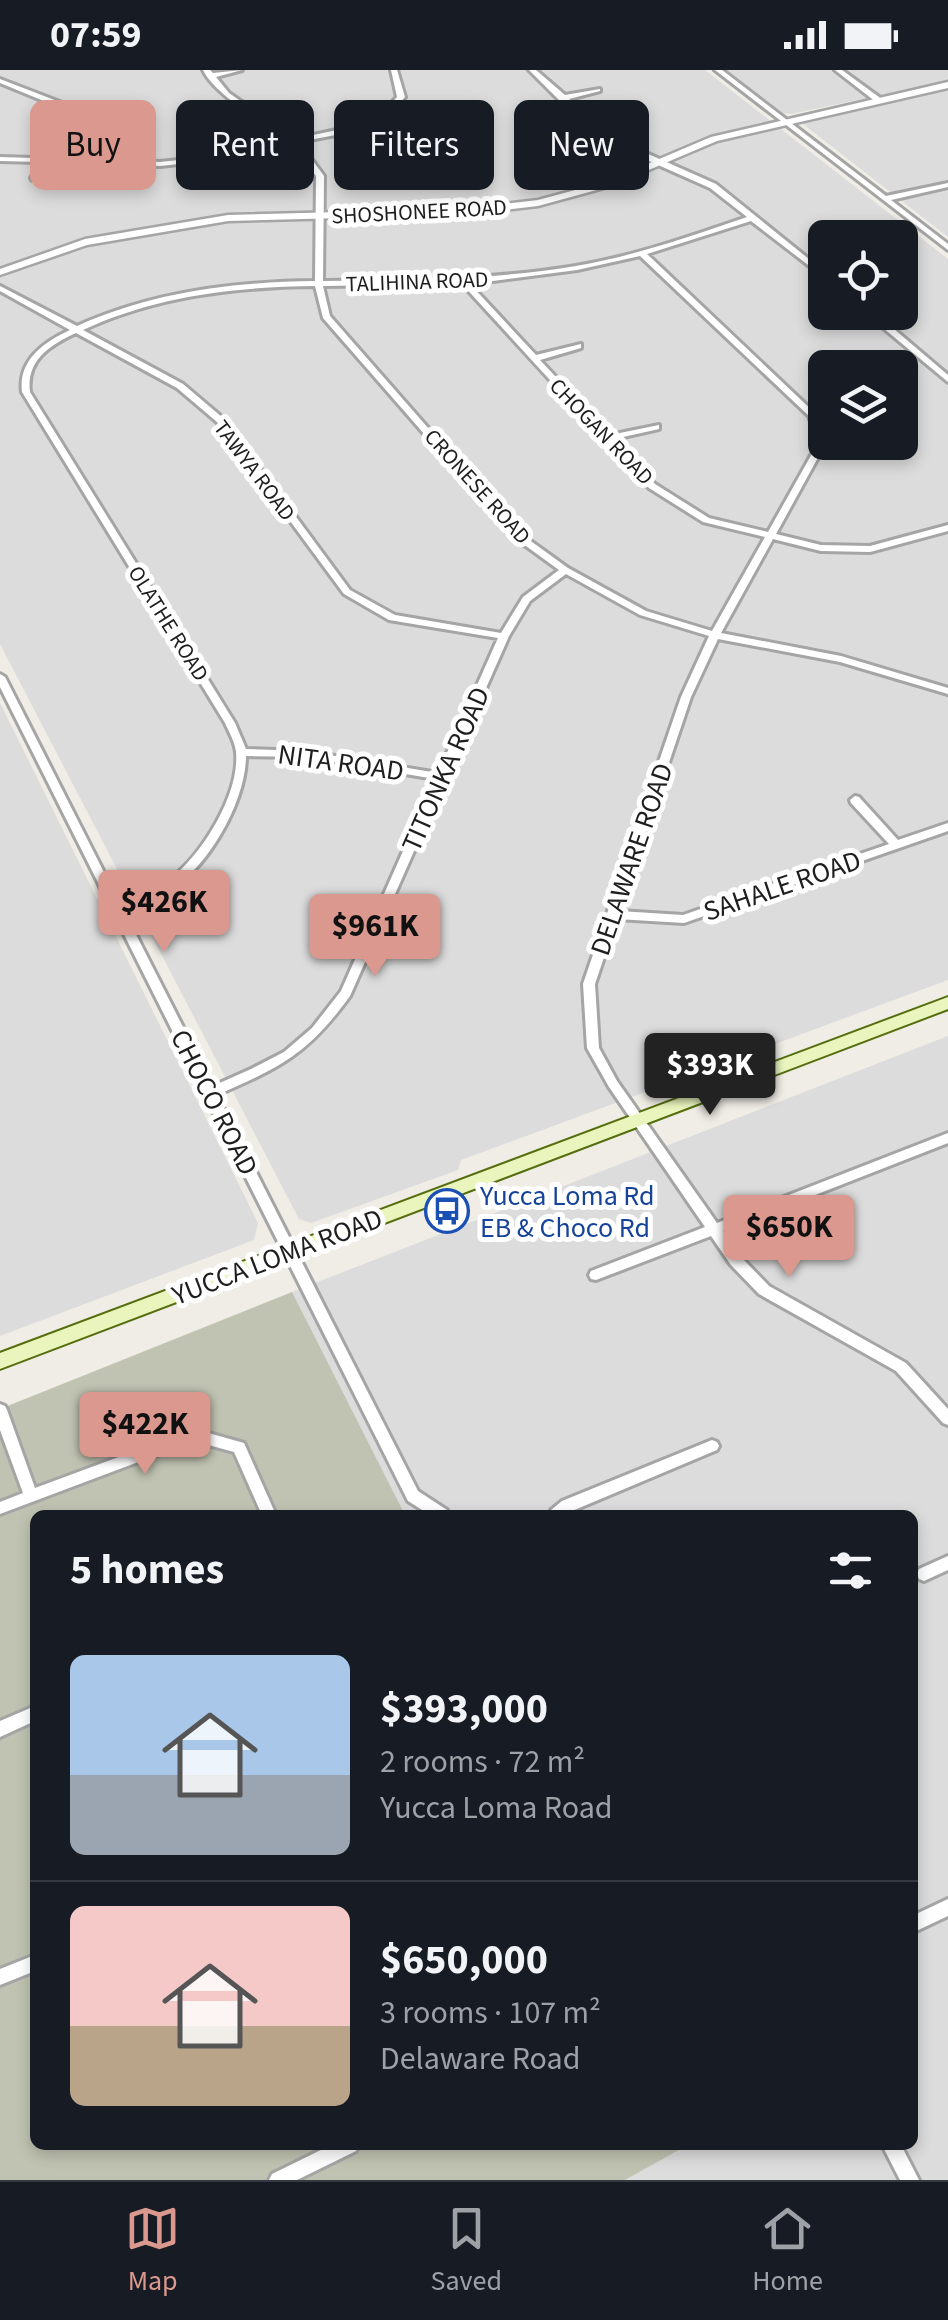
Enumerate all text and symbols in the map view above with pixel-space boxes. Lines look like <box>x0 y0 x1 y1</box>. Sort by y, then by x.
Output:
text: 07:59 <box>50 8 142 62</box>
chip: Buy <box>30 100 156 190</box>
chip: Rent <box>176 100 314 190</box>
chip: Filters <box>334 100 494 190</box>
chip: New <box>514 100 649 190</box>
street label: SHOSHONEE ROAD <box>331 191 508 233</box>
map controls <box>808 220 918 460</box>
button: locate <box>808 220 918 330</box>
street label: TALIHINA ROAD <box>345 264 489 300</box>
button: layers <box>808 350 918 460</box>
street label: CHOGAN ROAD <box>542 371 661 492</box>
street label: TAWYA ROAD <box>206 413 303 528</box>
street label: CRONESE ROAD <box>417 422 538 551</box>
street label: OLATHE ROAD <box>120 560 216 687</box>
street label: TITONKA ROAD <box>392 680 500 858</box>
street label: NITA ROAD <box>275 734 406 792</box>
street label: DELAWARE ROAD <box>580 758 684 961</box>
street label: SAHALE ROAD <box>698 840 866 932</box>
pin: $426K <box>94 870 234 955</box>
text: $426K <box>120 879 208 925</box>
pin: $961K <box>305 894 445 979</box>
text: $961K <box>331 903 419 949</box>
street label: CHOCO ROAD <box>160 1023 268 1182</box>
pin: $393K <box>640 1033 780 1118</box>
text: $393K <box>666 1042 754 1088</box>
place label: Yucca Loma Rd EB & Choco Rd <box>479 1176 655 1248</box>
bus stop icon: Yucca Loma Rd EB & Choco Rd <box>424 1188 470 1234</box>
pin: $650K <box>719 1195 859 1280</box>
street label: YUCCA LOMA ROAD <box>165 1198 388 1316</box>
text: $650K <box>745 1204 833 1250</box>
pin: $422K <box>75 1392 215 1477</box>
text: $422K <box>101 1401 189 1447</box>
text: 5 homes <box>70 1540 224 1600</box>
icon: filters <box>823 1543 878 1598</box>
text: $393,000 <box>380 1679 548 1739</box>
icon: home <box>150 1695 270 1815</box>
text: 2 rooms · 72 m² <box>380 1739 585 1785</box>
text: Yucca Loma Road <box>380 1785 613 1831</box>
text: $650,000 <box>380 1930 548 1990</box>
icon: home <box>150 1946 270 2066</box>
text: 3 rooms · 107 m² <box>380 1990 601 2036</box>
text: Delaware Road <box>380 2036 580 2082</box>
tab: Map <box>125 2201 180 2301</box>
tab: Saved <box>430 2201 502 2301</box>
tab: Home <box>752 2201 823 2301</box>

